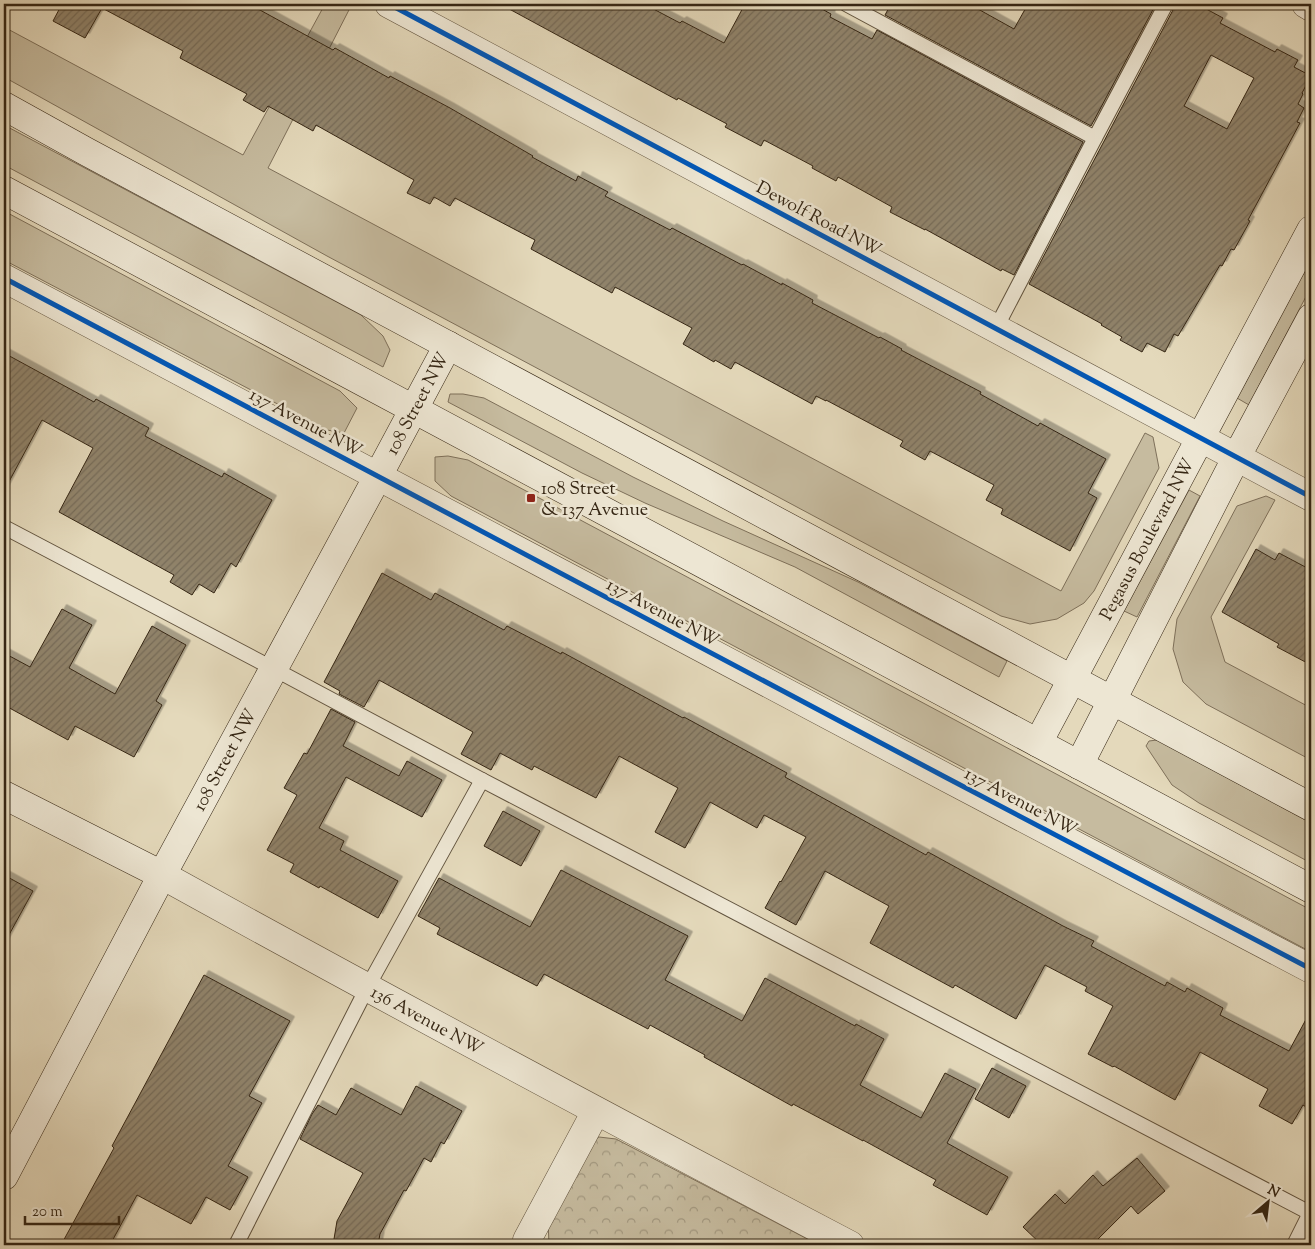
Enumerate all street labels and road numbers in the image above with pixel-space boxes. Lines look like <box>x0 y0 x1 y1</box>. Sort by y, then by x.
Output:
street label: Dewolf Road NW <box>751 176 885 264</box>
street label: 108 Street NW <box>380 348 457 460</box>
street label: 137 Avenue NW <box>244 383 366 464</box>
street label: Pegasus Boulevard NW <box>1094 454 1202 626</box>
street label: 137 Avenue NW <box>601 573 723 654</box>
street label: 108 Street NW <box>188 705 264 817</box>
street label: 137 Avenue NW <box>959 762 1081 843</box>
street label: 136 Avenue NW <box>365 980 487 1062</box>

